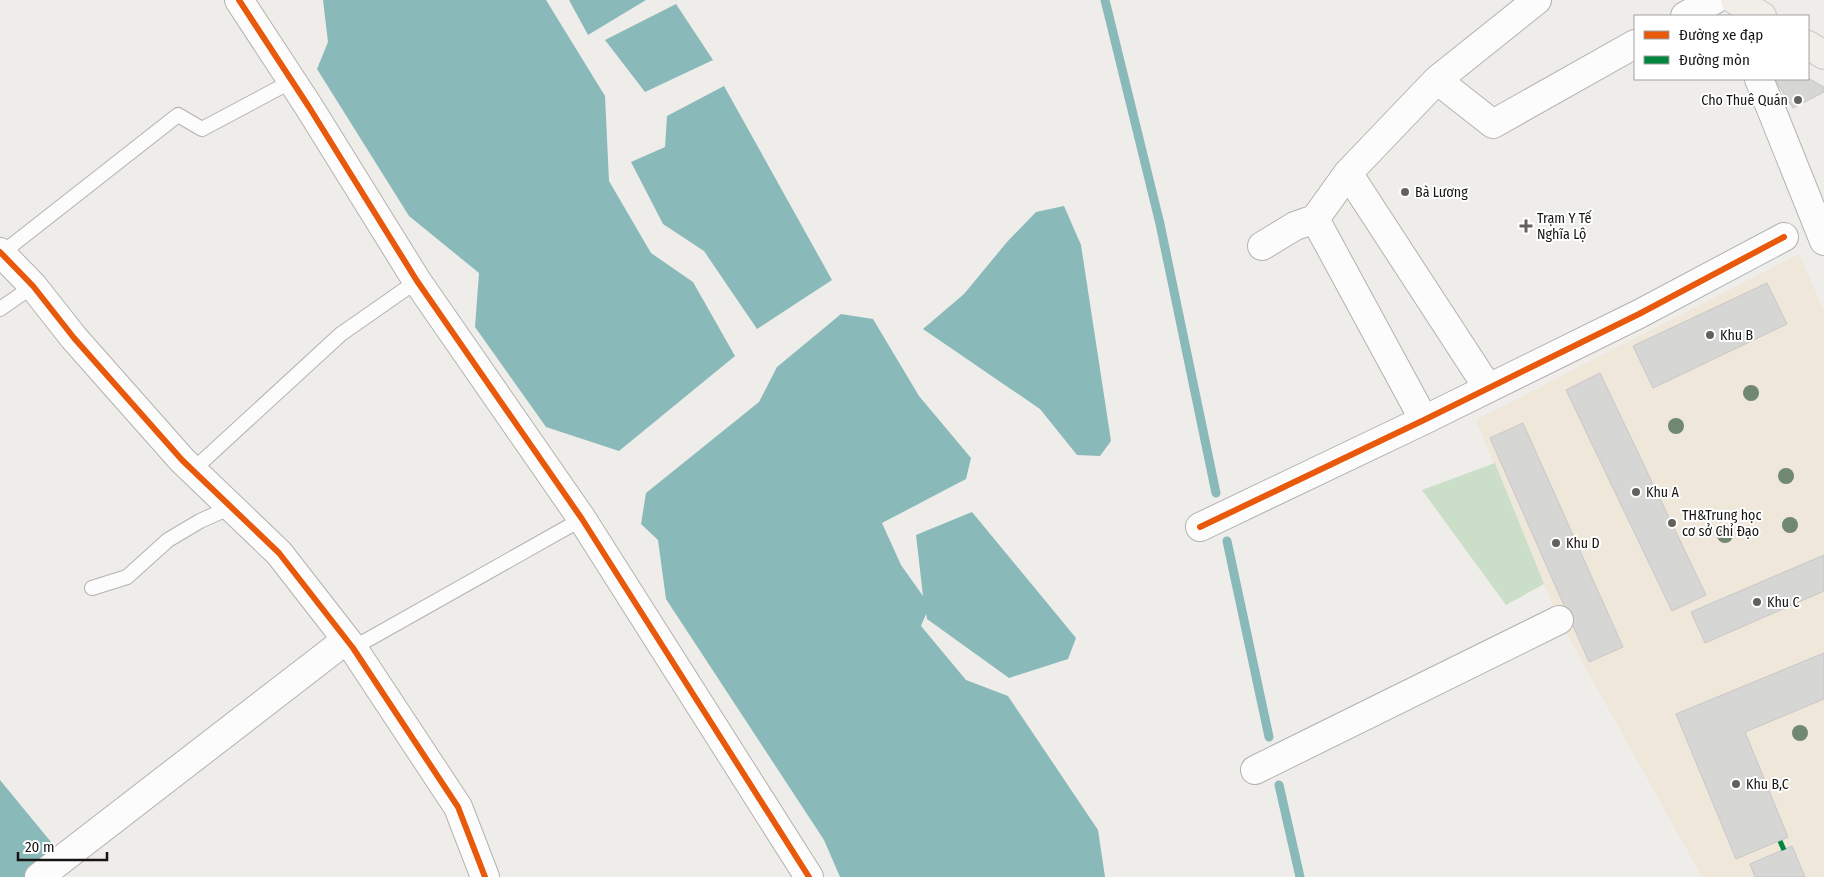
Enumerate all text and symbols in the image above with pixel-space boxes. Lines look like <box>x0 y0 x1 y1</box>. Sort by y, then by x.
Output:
legend <box>1634 15 1809 80</box>
text: Đường xe đạp <box>1679 26 1763 44</box>
text: Đường mòn <box>1679 51 1750 69</box>
place label: Cho Thuê Quán <box>1701 92 1788 109</box>
marker: Cho Thuê Quán <box>1792 94 1804 106</box>
place label: Bà Lương <box>1415 184 1468 201</box>
marker: Bà Lương <box>1399 186 1411 198</box>
place label: Trạm Y Tế Nghĩa Lộ <box>1537 209 1591 243</box>
marker: Trạm Y Tế Nghĩa Lộ <box>1519 219 1533 233</box>
place label: Khu B <box>1720 327 1753 344</box>
marker: Khu B <box>1704 329 1716 341</box>
place label: Khu A <box>1646 484 1679 501</box>
marker: Khu A <box>1630 486 1642 498</box>
place label: TH&Trung học cơ sở Chỉ Đạo <box>1682 507 1761 540</box>
marker: TH&Trung học cơ sở Chỉ Đạo <box>1666 517 1678 529</box>
place label: Khu D <box>1566 535 1600 552</box>
marker: Khu D <box>1550 537 1562 549</box>
place label: Khu C <box>1767 594 1800 611</box>
marker: Khu C <box>1751 596 1763 608</box>
place label: Khu B,C <box>1746 776 1789 793</box>
marker: Khu B,C <box>1730 778 1742 790</box>
scale bar <box>18 830 106 862</box>
text: 20 m <box>25 838 55 856</box>

